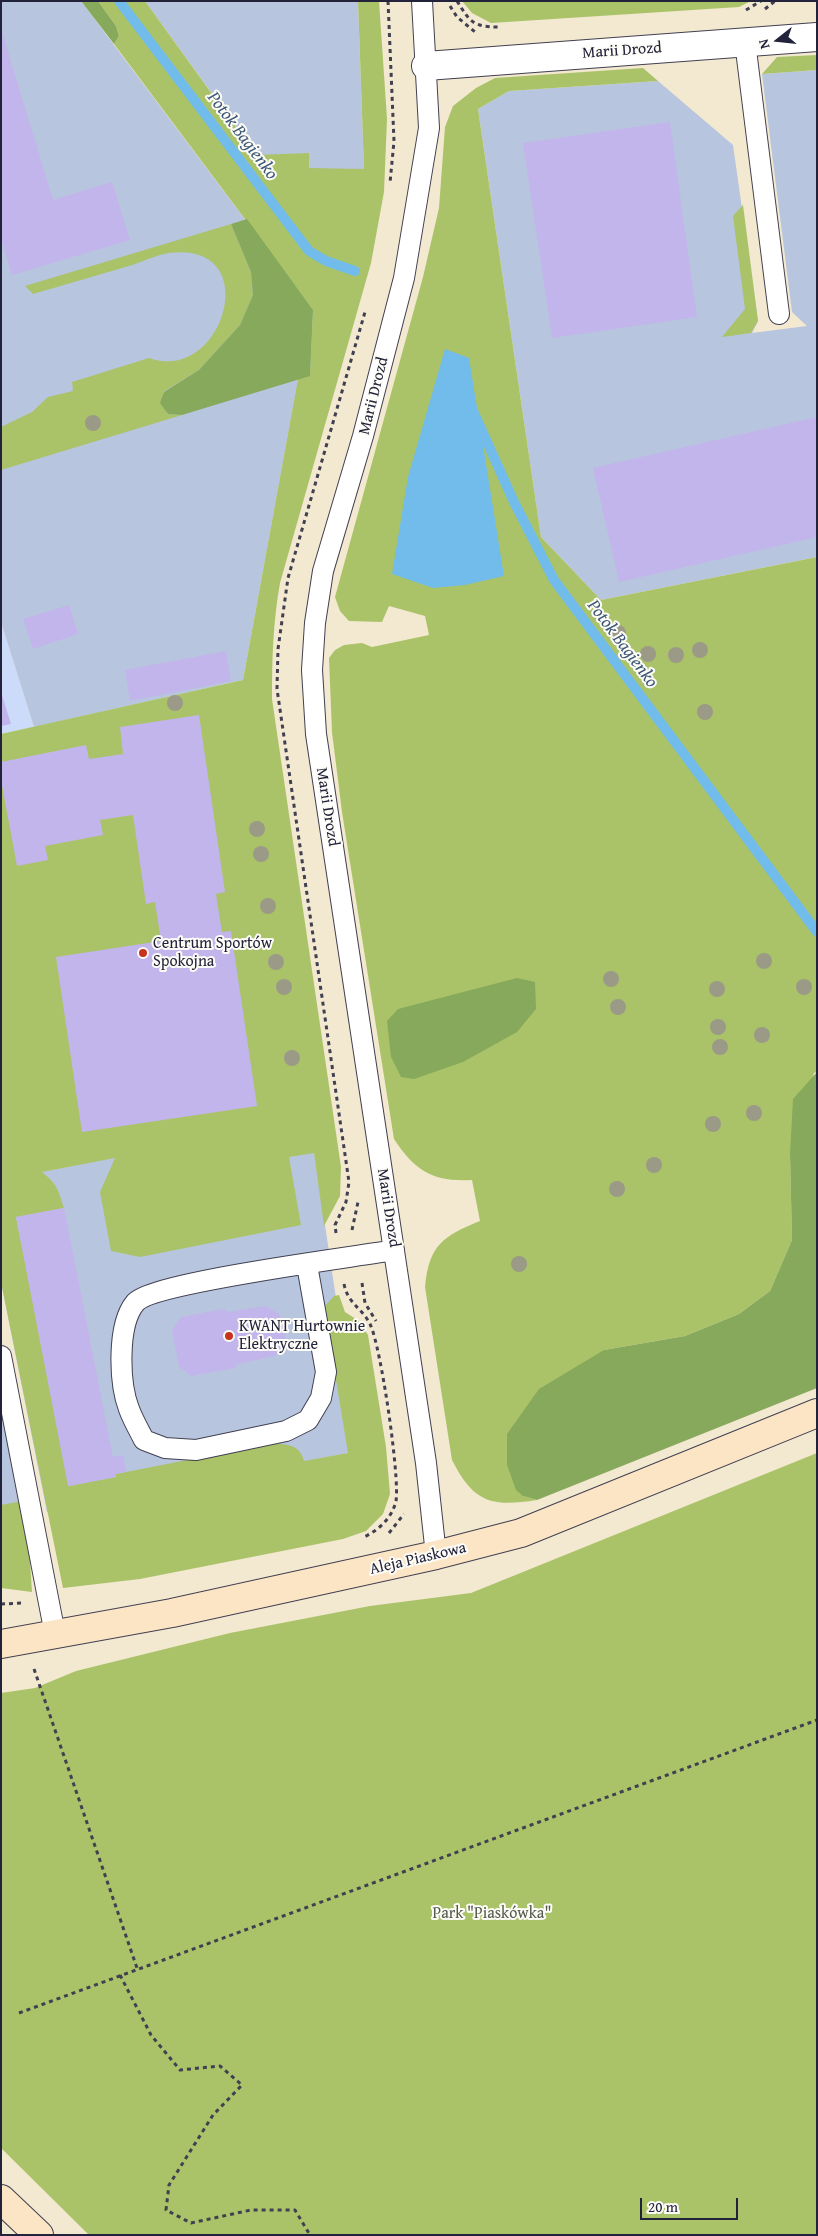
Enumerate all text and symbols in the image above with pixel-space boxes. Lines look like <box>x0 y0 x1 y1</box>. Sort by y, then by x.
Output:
north arrow <box>753 15 803 65</box>
text: N <box>753 37 774 51</box>
street label: Marii Drozd <box>582 39 662 63</box>
water label: Potok Bagienko <box>202 88 282 184</box>
street label: Marii Drozd <box>355 355 393 437</box>
water label: Potok Bagienko <box>582 596 662 692</box>
street label: Marii Drozd <box>311 766 343 848</box>
place label: Centrum Sportów Spokojna <box>153 934 272 972</box>
marker: Centrum Sportów Spokojna <box>137 947 149 959</box>
street label: Marii Drozd <box>372 1167 404 1249</box>
place label: KWANT Hurtownie Elektryczne <box>239 1317 365 1355</box>
marker: KWANT Hurtownie Elektryczne <box>223 1330 235 1342</box>
street label: Aleja Piaskowa <box>368 1539 468 1579</box>
park label: Park "Piaskówka" <box>433 1904 551 1924</box>
scale bar <box>643 2188 740 2220</box>
text: 20 m <box>648 2196 678 2217</box>

